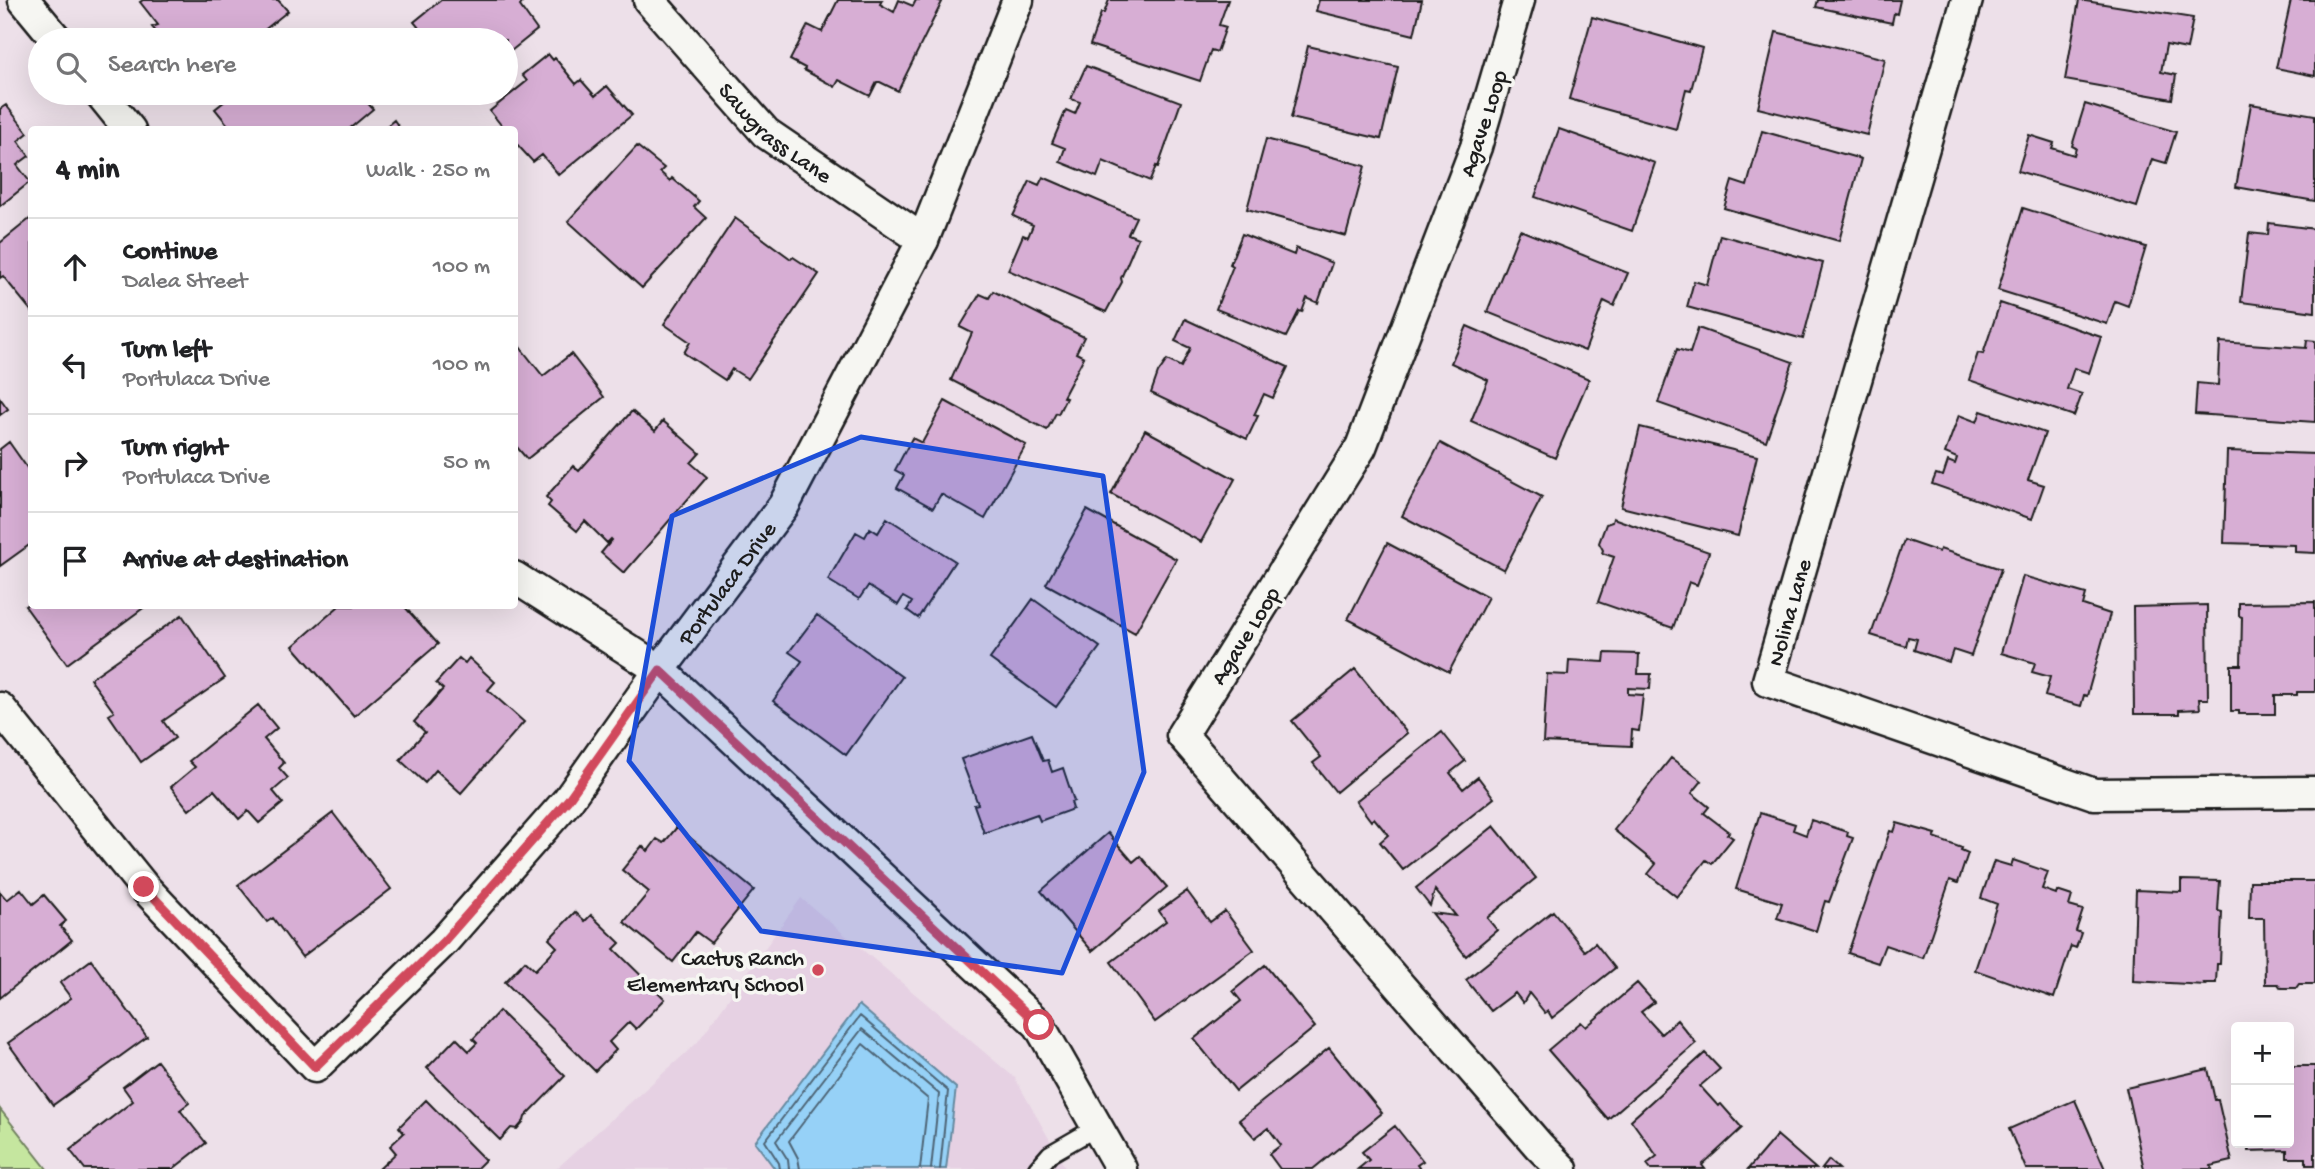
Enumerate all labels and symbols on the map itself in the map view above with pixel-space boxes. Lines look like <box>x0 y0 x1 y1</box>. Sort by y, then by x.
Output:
street label: Agave Loop <box>1455 67 1515 181</box>
street label: Sawgrass Lane <box>711 78 837 191</box>
street label: Portulaca Drive <box>673 517 784 652</box>
street label: Nolina Lane <box>1763 555 1820 670</box>
street label: Agave Loop <box>1206 583 1288 691</box>
route end <box>128 871 159 902</box>
place label: Cactus Ranch Elementary School <box>627 947 804 1000</box>
marker: Cactus Ranch Elementary School <box>810 962 826 978</box>
route start <box>1023 1009 1054 1040</box>

